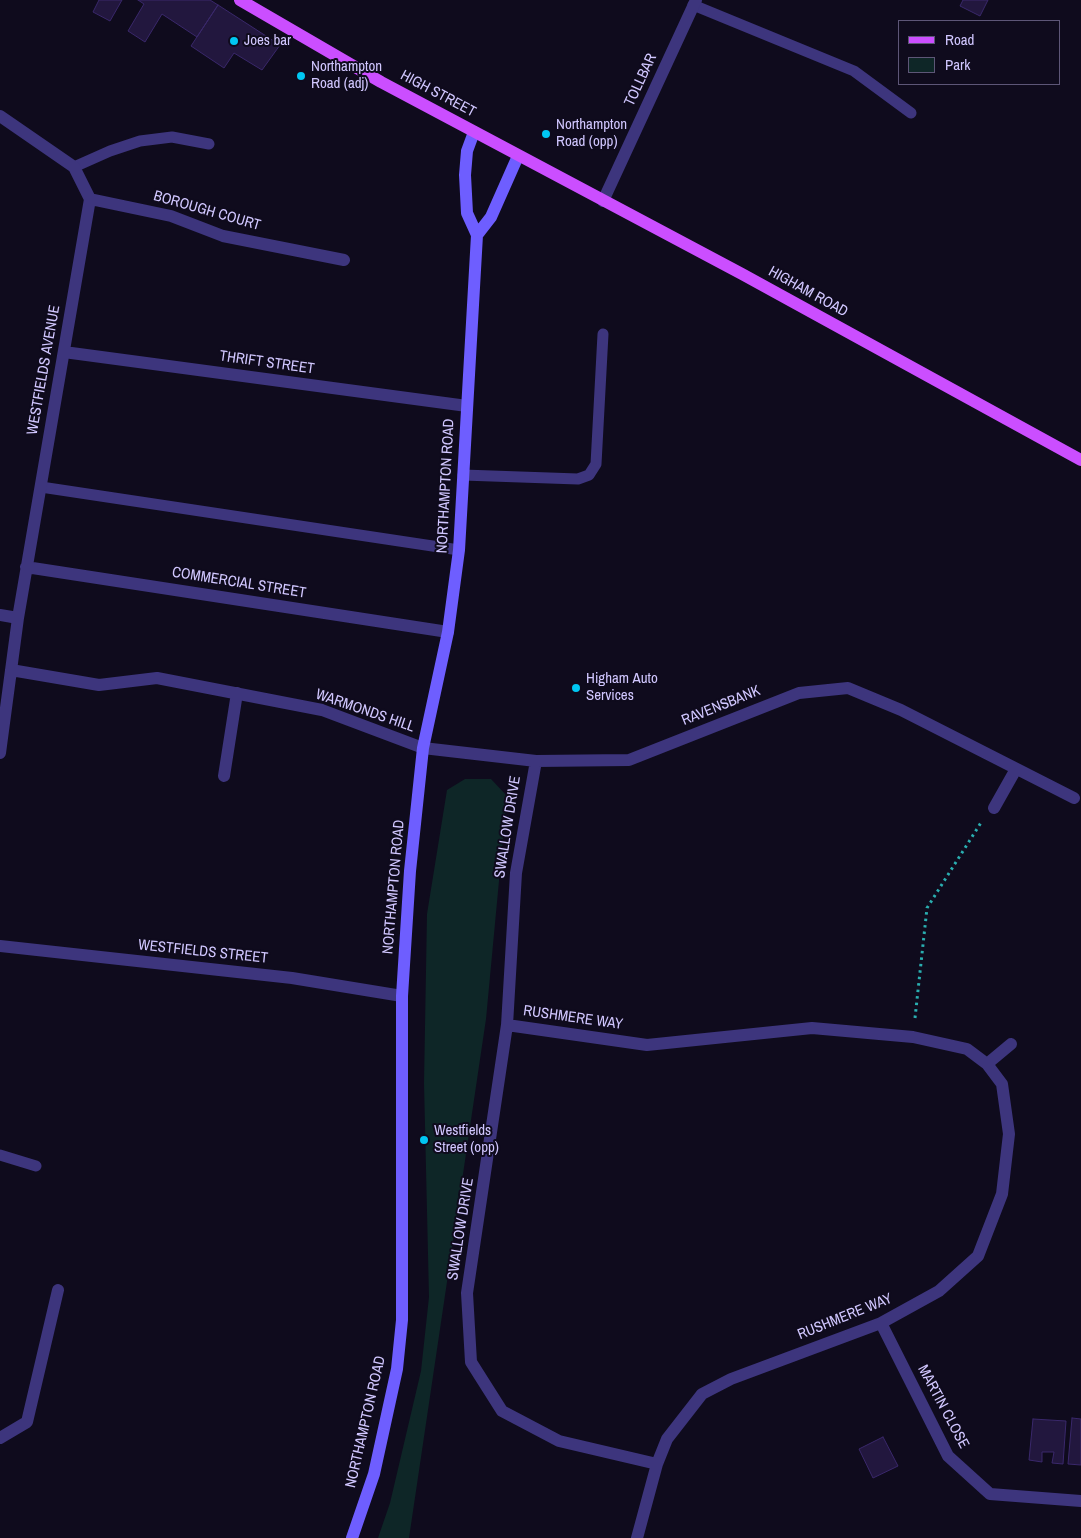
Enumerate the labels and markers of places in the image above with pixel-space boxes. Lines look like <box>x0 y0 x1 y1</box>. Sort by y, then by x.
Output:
place label: Joes bar <box>244 32 291 50</box>
marker: Joes bar <box>228 35 240 47</box>
place label: Northampton Road (adj) <box>311 58 382 93</box>
marker: Northampton Road (adj) <box>295 70 307 82</box>
place label: Northampton Road (opp) <box>556 116 627 151</box>
marker: Northampton Road (opp) <box>540 128 552 140</box>
place label: Higham Auto Services <box>586 670 658 705</box>
marker: Higham Auto Services <box>570 682 582 694</box>
place label: Westfields Street (opp) <box>434 1122 499 1157</box>
marker: Westfields Street (opp) <box>418 1134 430 1146</box>

